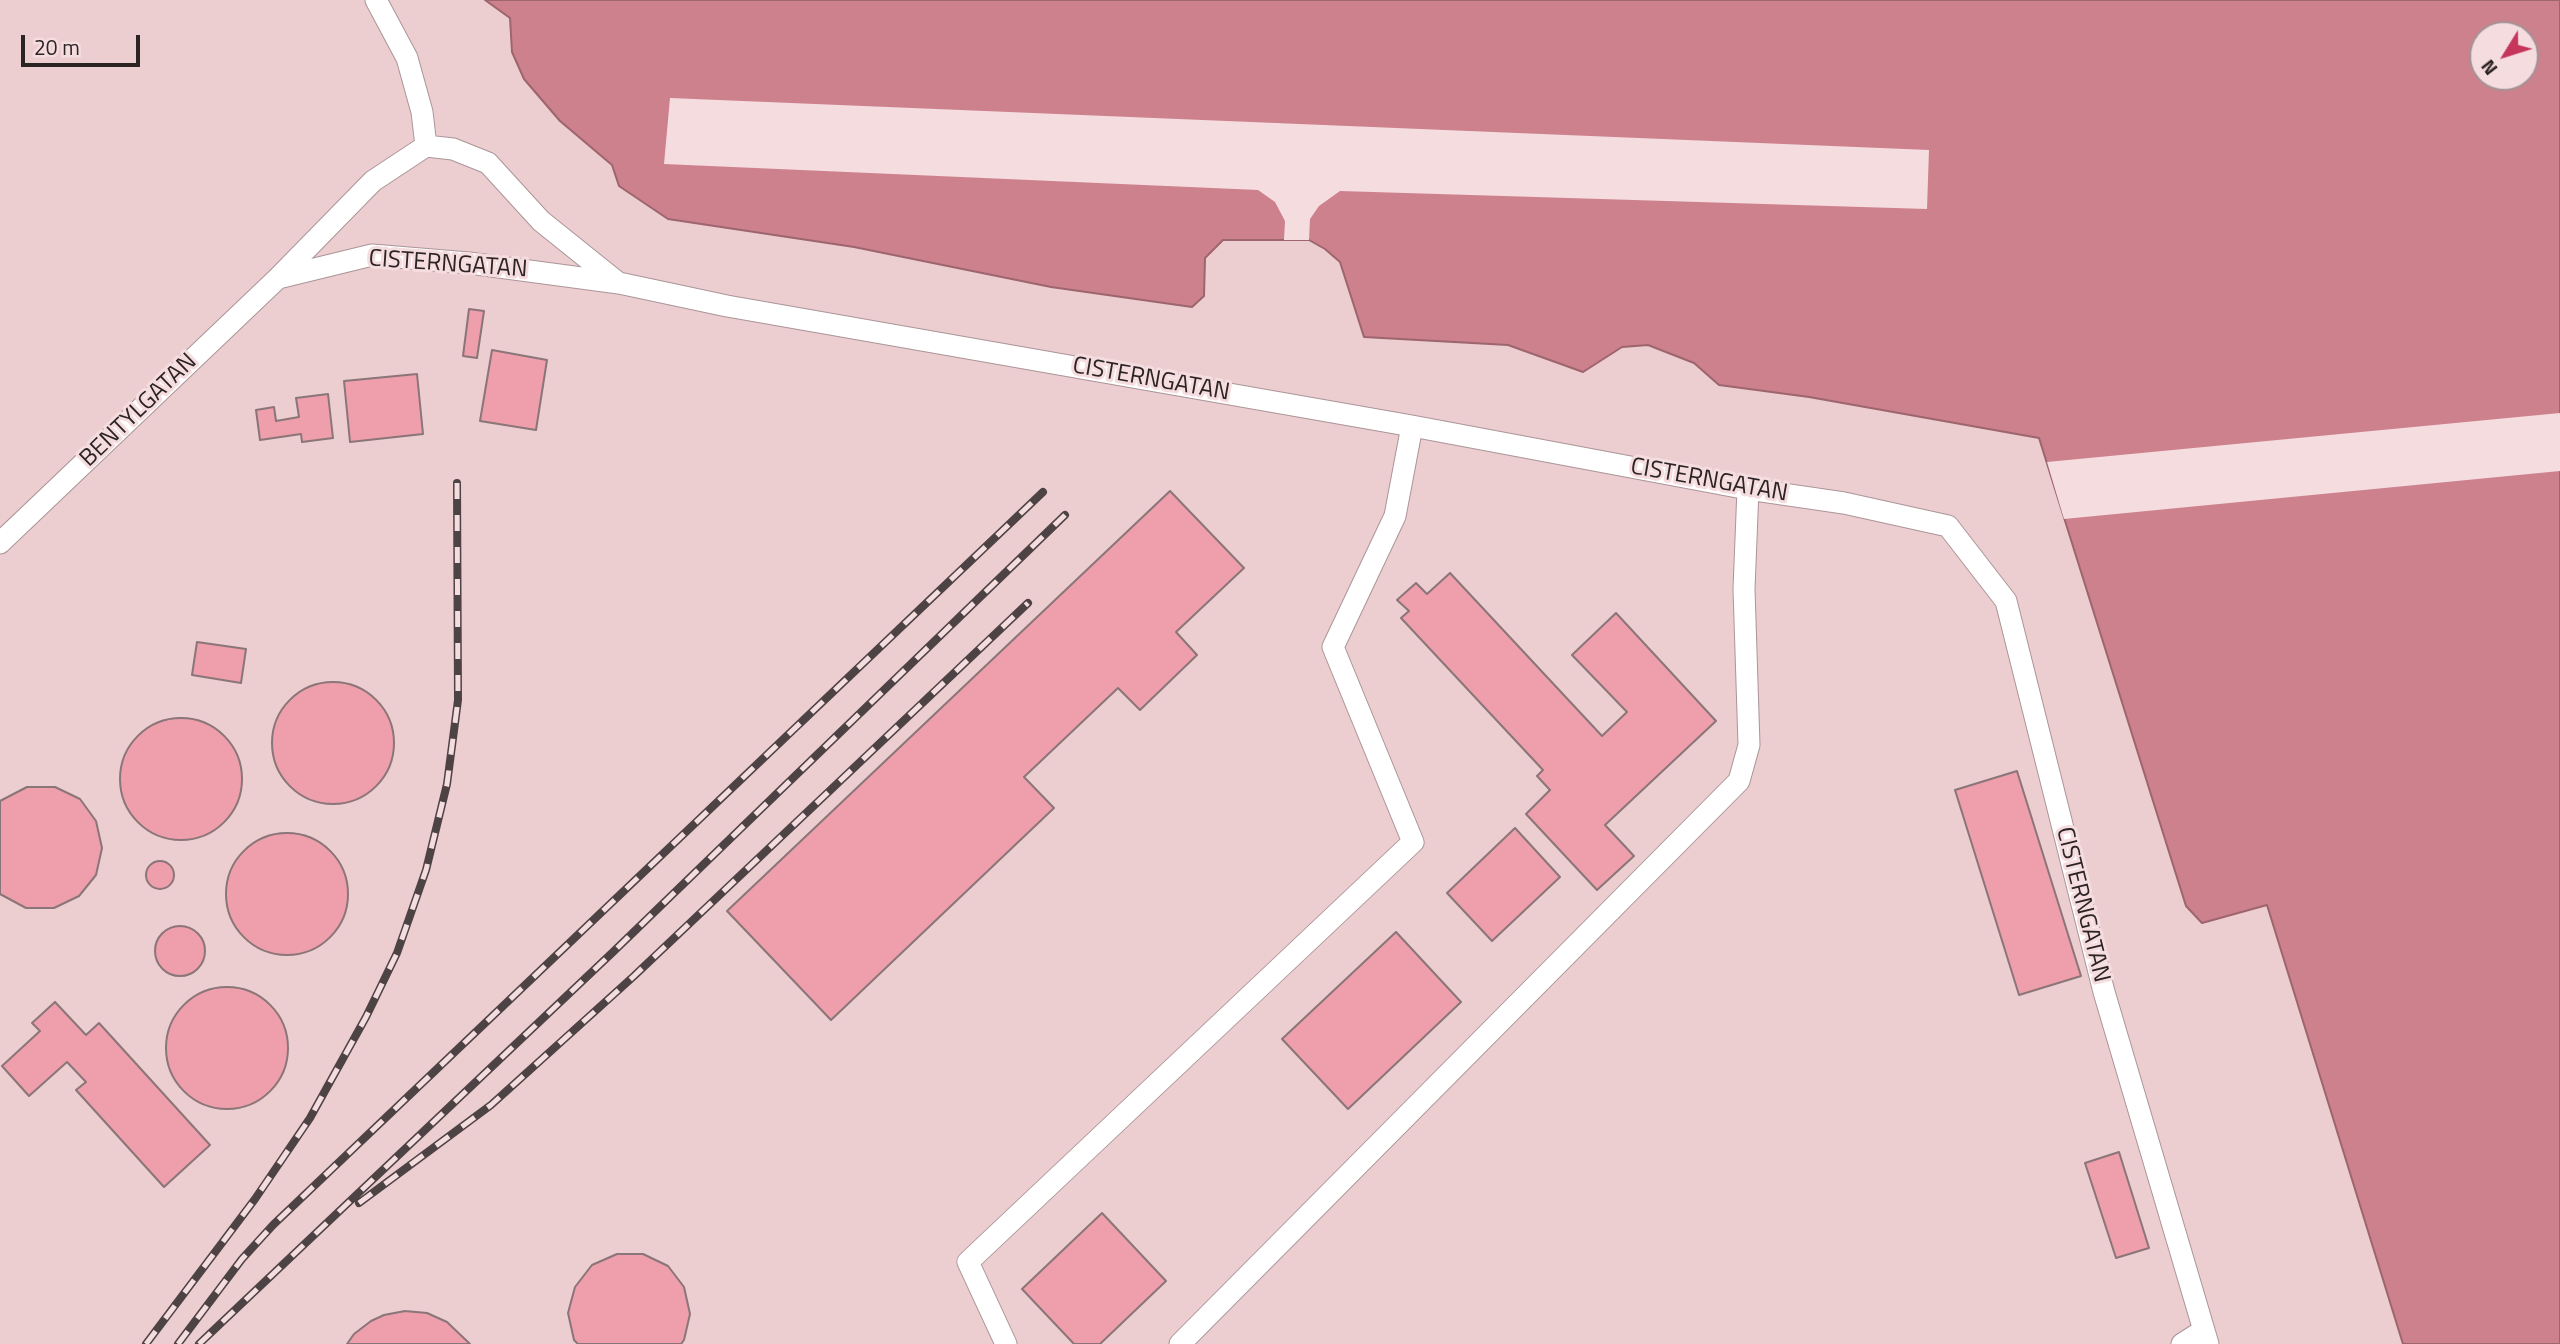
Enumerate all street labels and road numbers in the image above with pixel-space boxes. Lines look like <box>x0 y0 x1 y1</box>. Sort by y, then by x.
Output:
street label: CISTERNGATAN <box>368 245 528 285</box>
street label: BENTYLGATAN <box>75 348 203 474</box>
street label: CISTERNGATAN <box>1070 352 1232 408</box>
street label: CISTERNGATAN <box>1628 453 1790 509</box>
street label: CISTERNGATAN <box>2049 824 2115 986</box>

